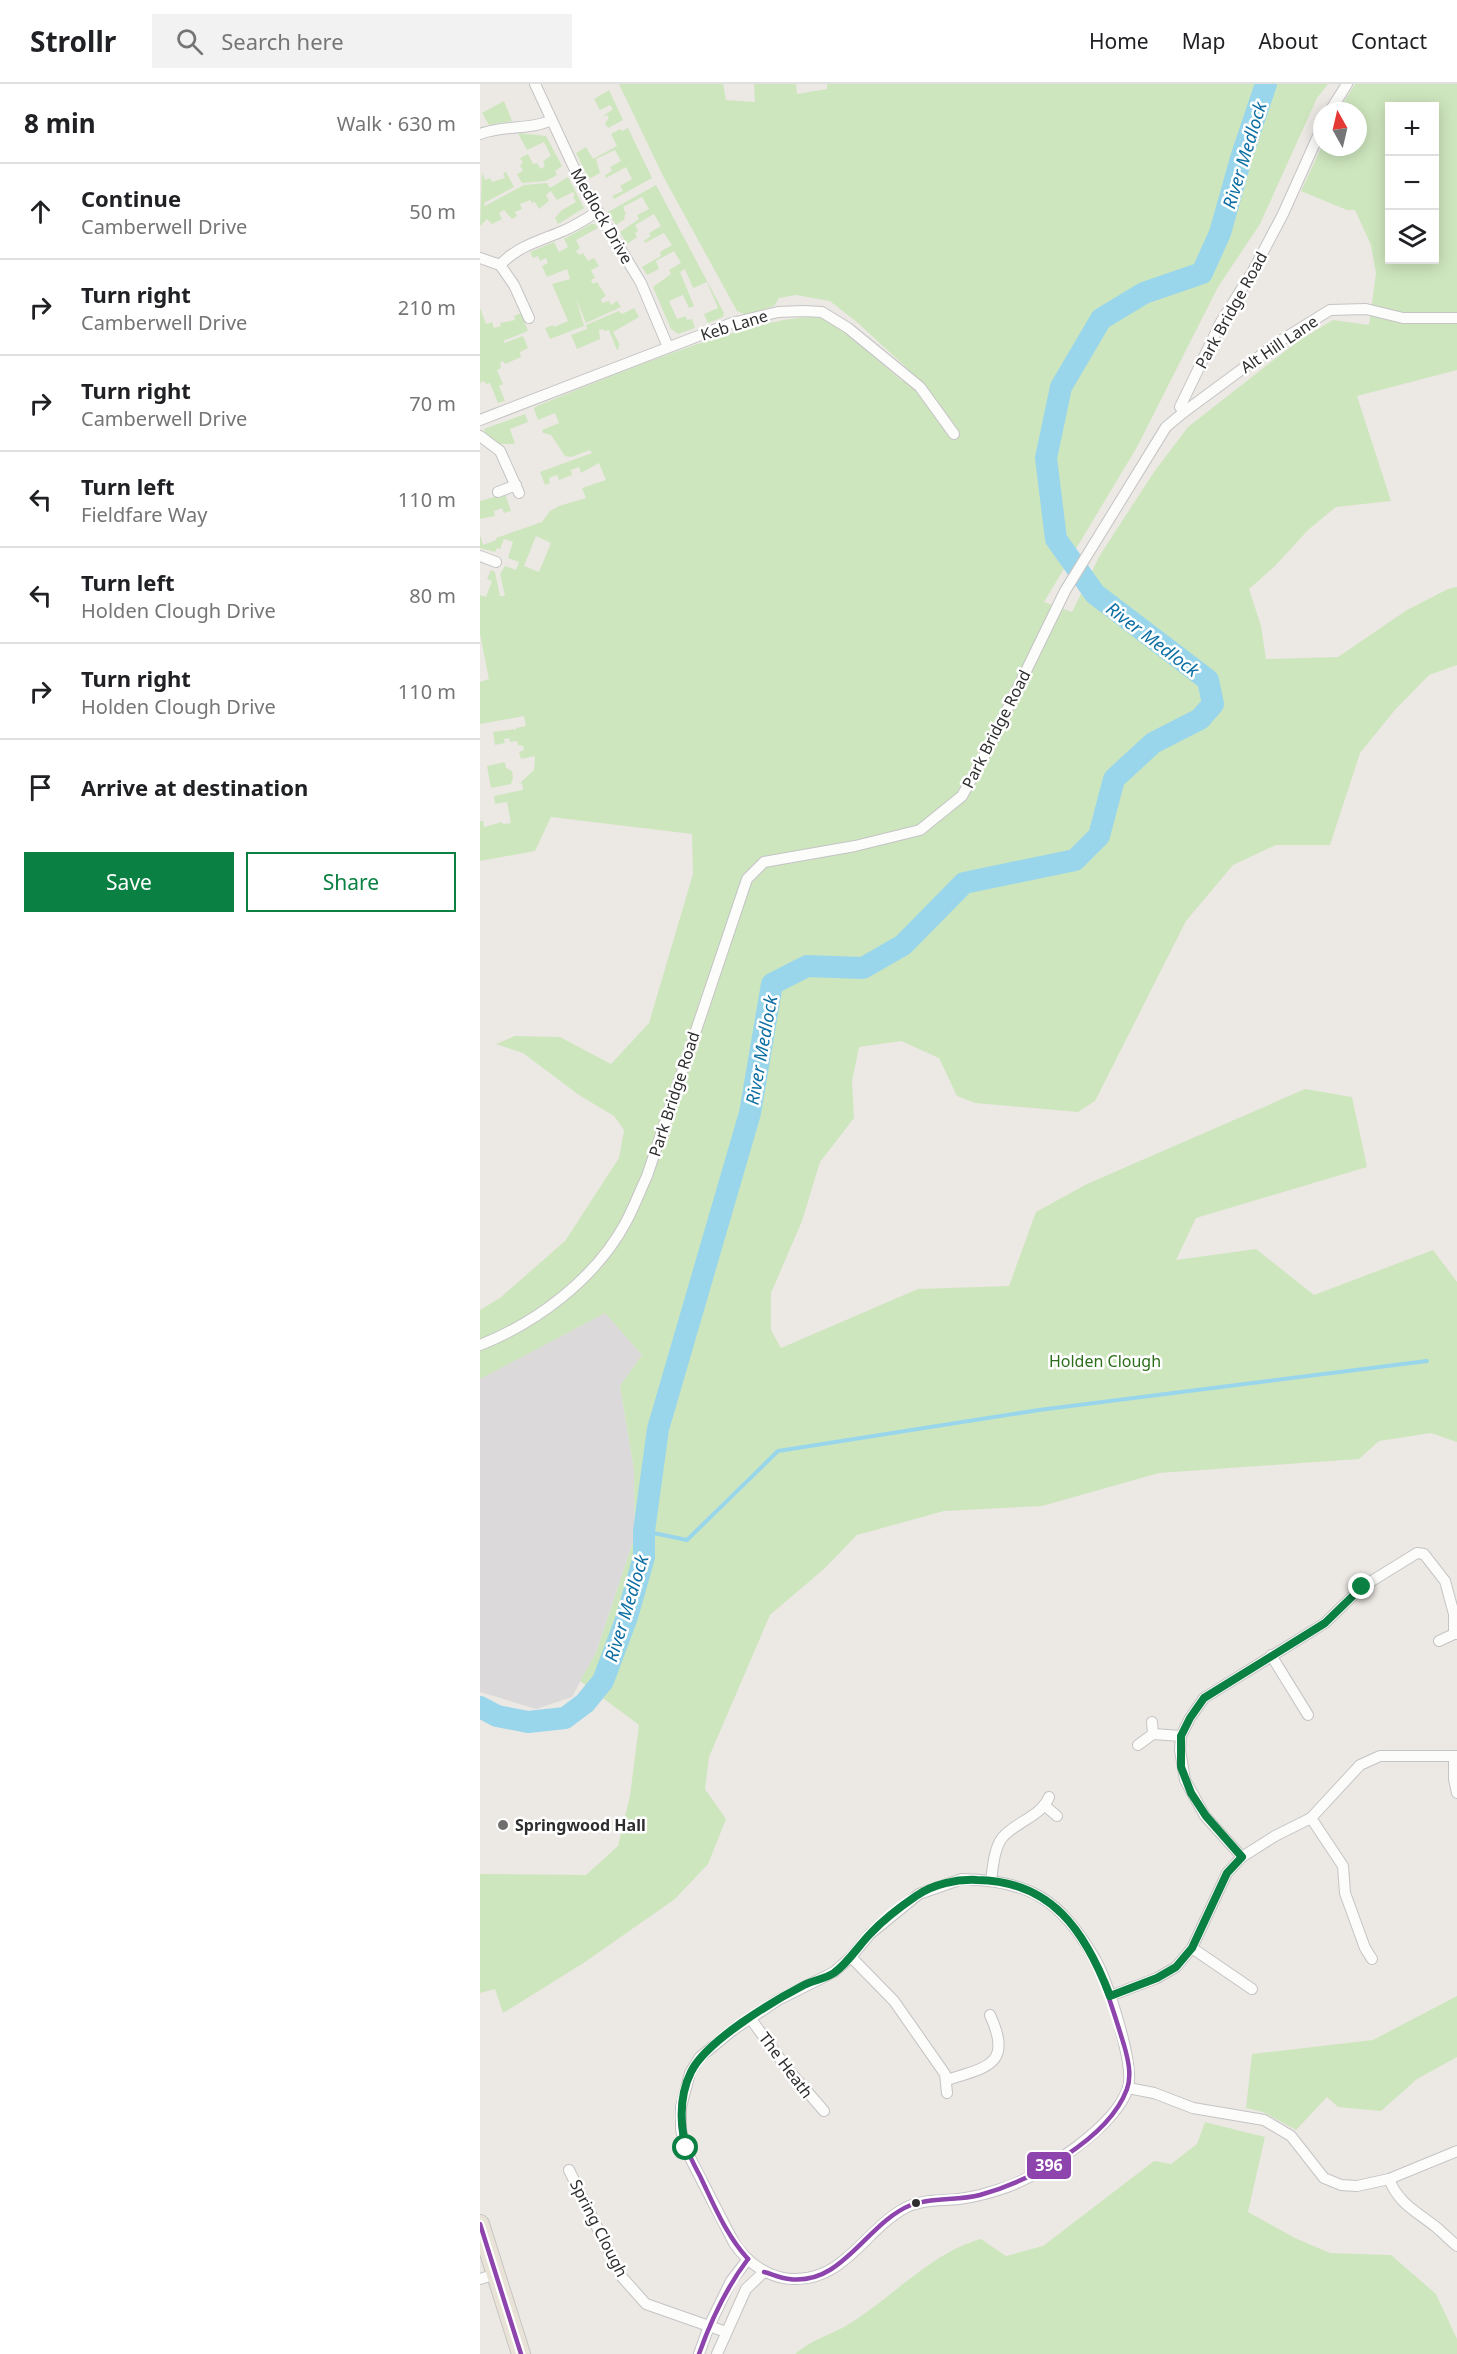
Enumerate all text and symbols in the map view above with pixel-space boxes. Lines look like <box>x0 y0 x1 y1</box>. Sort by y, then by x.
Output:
search box <box>152 14 572 68</box>
text: Strollr <box>30 22 116 60</box>
icon: search <box>173 25 206 58</box>
text: Search here <box>221 26 344 56</box>
text: Home <box>1089 27 1149 55</box>
text: Map <box>1182 27 1225 55</box>
text: About <box>1258 27 1318 55</box>
text: Contact <box>1351 27 1427 55</box>
water label: River Medlock <box>1216 98 1272 211</box>
north arrow <box>1313 102 1367 156</box>
map controls <box>1385 102 1439 264</box>
button: + <box>1385 102 1439 156</box>
text: 8 min <box>24 105 96 141</box>
text: Walk · 630 m <box>337 110 456 137</box>
button: − <box>1385 156 1439 210</box>
street label: Medlock Drive <box>566 164 638 268</box>
text: Continue <box>81 183 181 213</box>
icon: ahead <box>24 195 57 228</box>
text: 50 m <box>409 198 456 225</box>
button: layers <box>1385 210 1439 264</box>
text: Camberwell Drive <box>81 213 247 240</box>
street label: Park Bridge Road <box>1190 248 1272 372</box>
text: Turn right <box>81 279 191 309</box>
icon: right <box>24 291 57 324</box>
text: 210 m <box>398 294 456 321</box>
street label: Keb Lane <box>698 304 770 346</box>
text: Camberwell Drive <box>81 309 247 336</box>
street label: Alt Hill Lane <box>1236 310 1322 378</box>
text: Turn right <box>81 375 191 405</box>
icon: right <box>24 387 57 420</box>
text: 70 m <box>409 390 456 417</box>
text: Camberwell Drive <box>81 405 247 432</box>
text: Turn left <box>81 471 175 501</box>
icon: left <box>24 483 57 516</box>
text: 110 m <box>398 486 456 513</box>
text: Fieldfare Way <box>81 501 207 528</box>
text: Turn left <box>81 567 175 597</box>
icon: left <box>24 579 57 612</box>
text: 80 m <box>409 582 456 609</box>
water label: River Medlock <box>1102 596 1205 683</box>
text: Holden Clough Drive <box>81 597 276 624</box>
text: Turn right <box>81 663 191 693</box>
street label: Park Bridge Road <box>957 666 1035 792</box>
icon: right <box>24 675 57 708</box>
text: 110 m <box>398 678 456 705</box>
text: Holden Clough Drive <box>81 693 276 720</box>
icon: arrive <box>24 771 57 804</box>
text: Arrive at destination <box>81 772 308 802</box>
button: Save <box>24 852 234 912</box>
button: Share <box>246 852 456 912</box>
water label: River Medlock <box>740 992 783 1107</box>
street label: Park Bridge Road <box>643 1029 705 1159</box>
park label: Holden Clough <box>1049 1350 1161 1372</box>
water label: River Medlock <box>598 1551 654 1664</box>
route end <box>1348 1573 1374 1599</box>
place label: Springwood Hall <box>515 1814 646 1836</box>
marker: Springwood Hall <box>496 1818 510 1832</box>
street label: The Heath <box>754 2027 818 2103</box>
route start <box>672 2134 698 2160</box>
line badge: 396 <box>1026 2151 1072 2180</box>
text: 396 <box>1035 2154 1063 2176</box>
street label: Spring Clough <box>565 2175 633 2281</box>
unlabelled marker <box>910 2197 922 2209</box>

